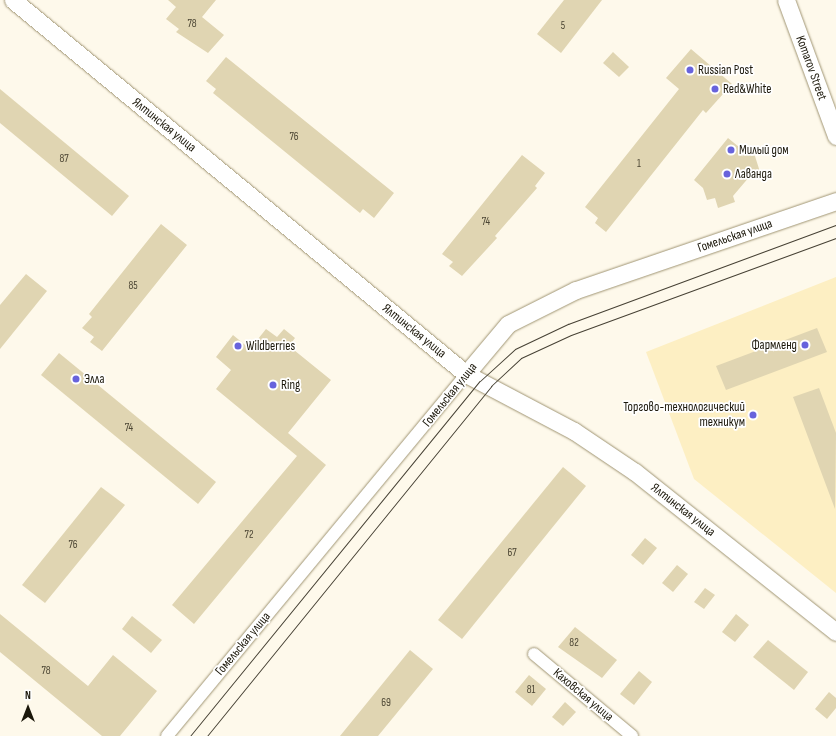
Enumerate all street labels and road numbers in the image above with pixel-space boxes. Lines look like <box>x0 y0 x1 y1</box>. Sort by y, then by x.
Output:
street label: Komarov Street <box>792 34 830 102</box>
street label: Ялтинская улица <box>129 95 199 155</box>
street label: Гомельская улица <box>696 216 774 256</box>
street label: Ялтинская улица <box>379 301 449 361</box>
street label: Гомельская улица <box>419 360 481 430</box>
street label: Ялтинская улица <box>648 480 718 540</box>
street label: Гомельская улица <box>212 609 274 679</box>
street label: Каховская улица <box>550 665 616 725</box>

